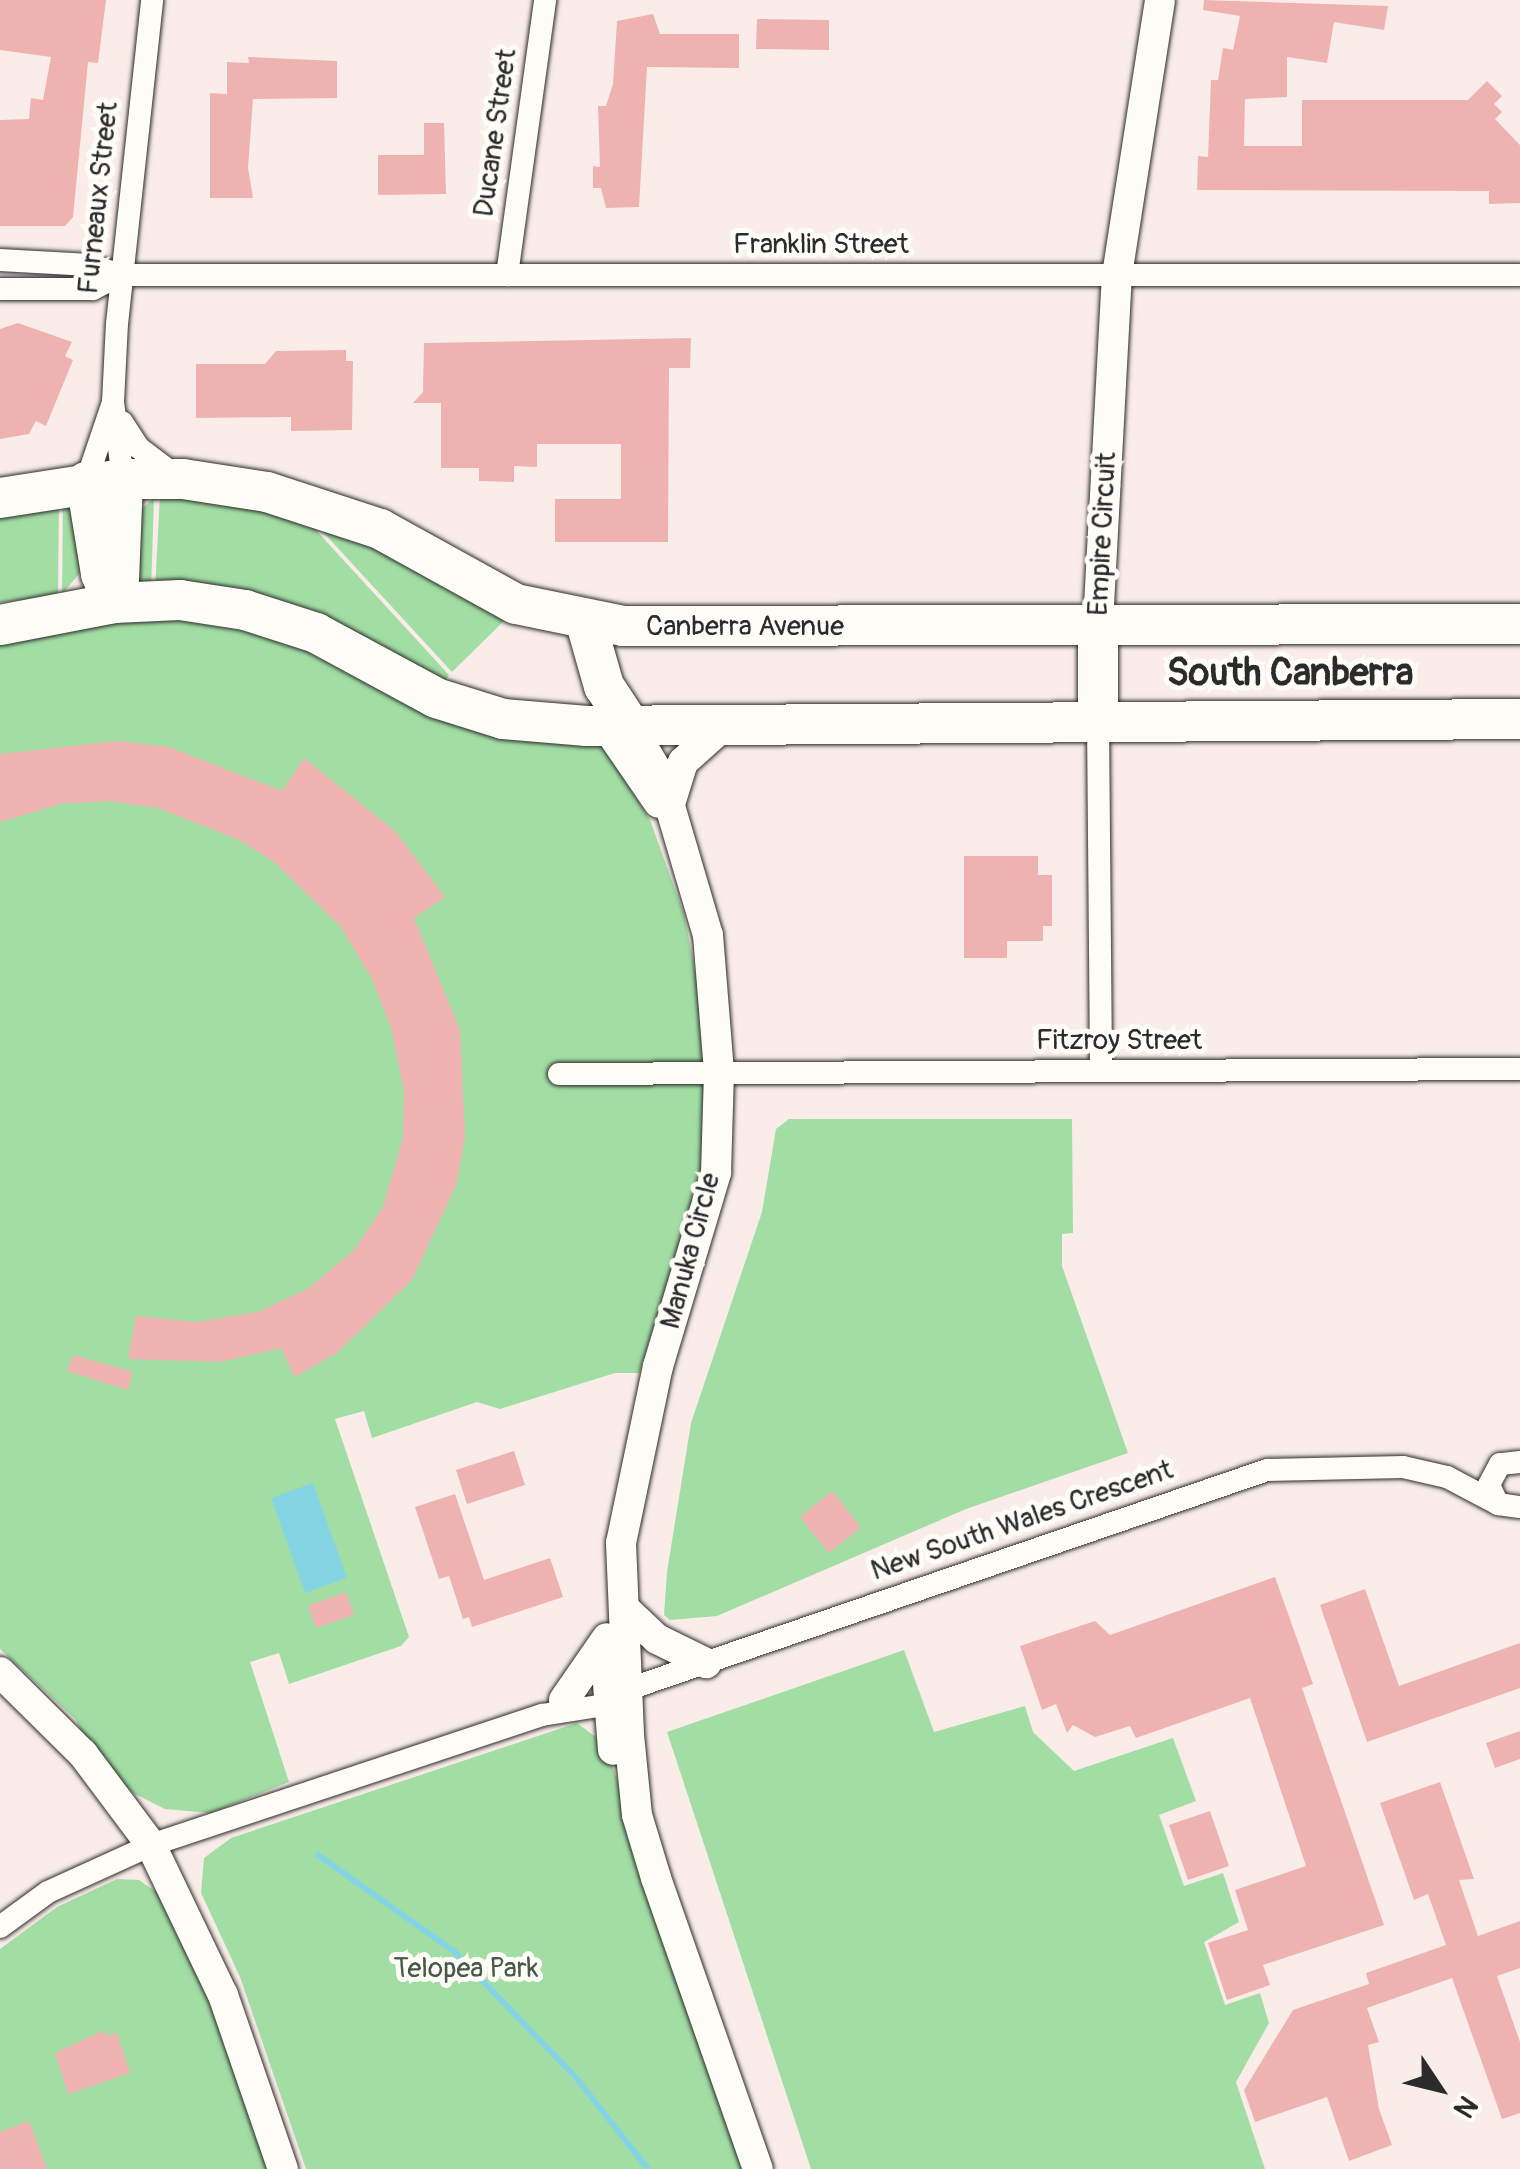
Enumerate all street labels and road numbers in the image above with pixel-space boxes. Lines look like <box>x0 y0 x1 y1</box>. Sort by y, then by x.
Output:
street label: Ducane Street <box>468 47 524 219</box>
street label: Furneaux Street <box>72 100 126 296</box>
street label: Franklin Street <box>733 228 909 262</box>
street label: Empire Circuit <box>1082 451 1124 617</box>
street label: Canberra Avenue <box>646 610 844 644</box>
street label: Fitzroy Street <box>1036 1024 1202 1058</box>
street label: Manuka Circle <box>654 1169 728 1333</box>
street label: New South Wales Crescent <box>867 1454 1177 1588</box>

